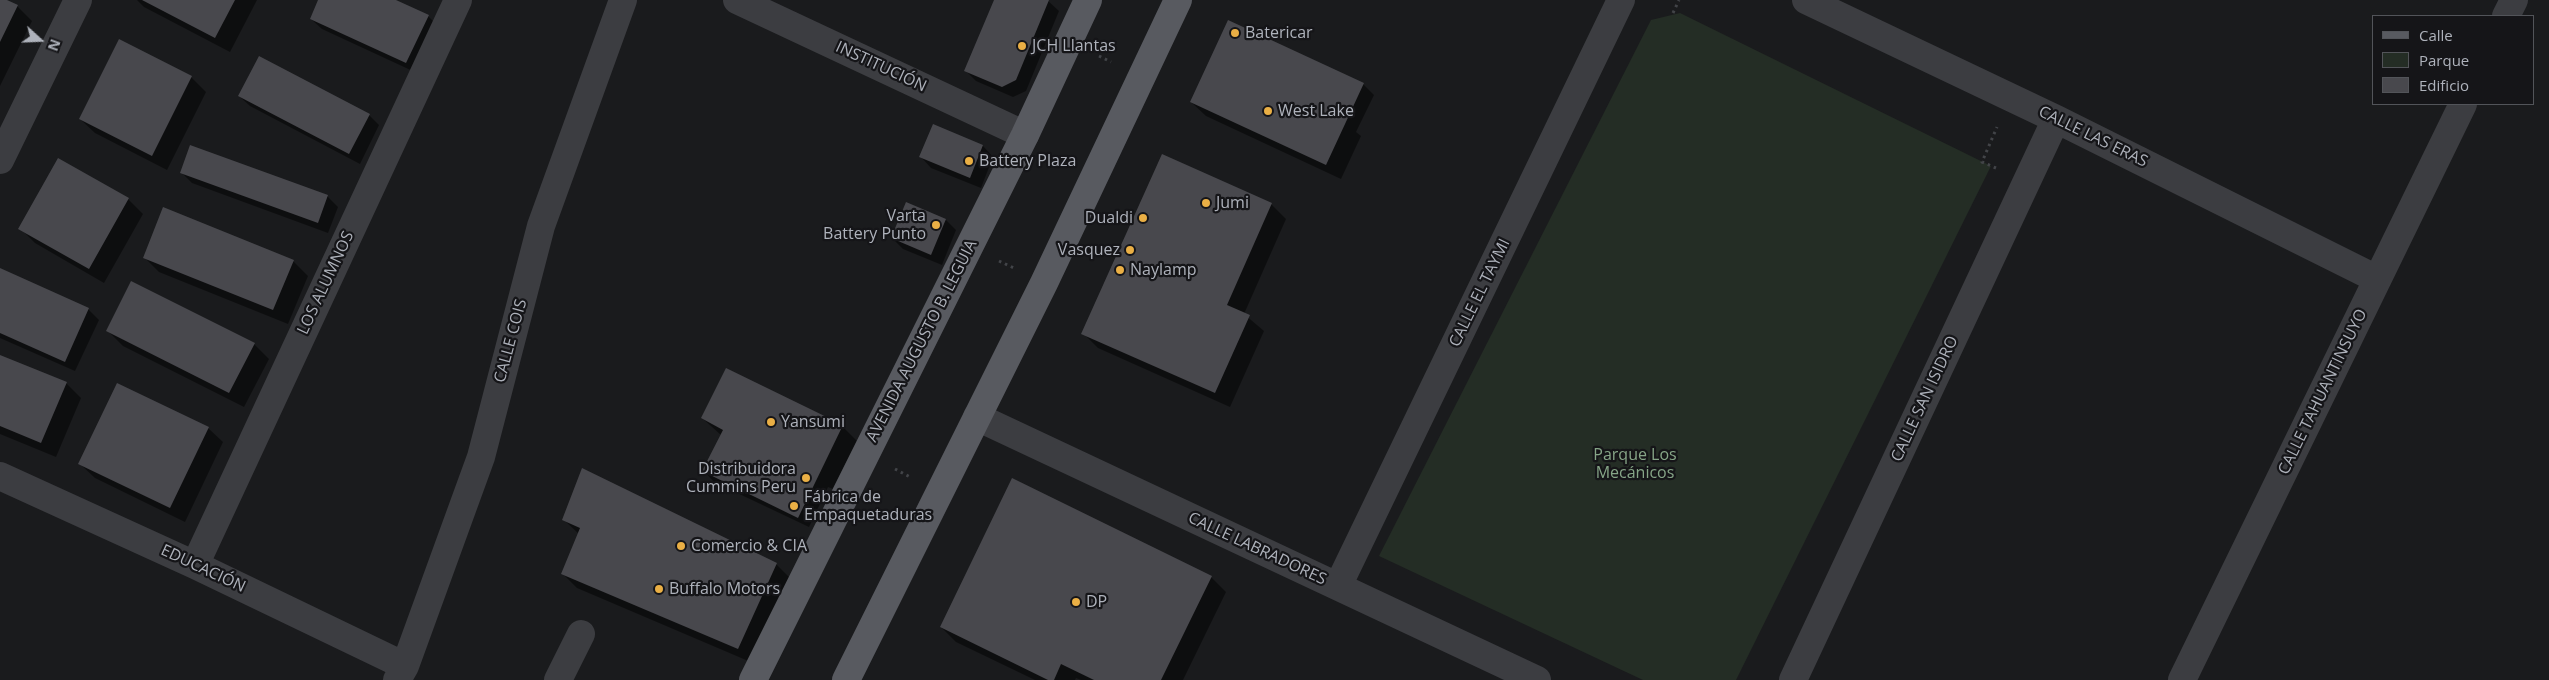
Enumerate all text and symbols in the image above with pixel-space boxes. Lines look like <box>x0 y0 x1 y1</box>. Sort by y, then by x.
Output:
north arrow <box>15 15 65 65</box>
legend <box>2372 15 2534 105</box>
place label: Batericar <box>1245 23 1313 43</box>
text: Calle <box>2419 25 2453 45</box>
marker: Batericar <box>1229 27 1241 39</box>
place label: JCH Llantas <box>1032 36 1116 56</box>
text: N <box>44 37 65 54</box>
street label: INSTITUCIÓN <box>832 38 930 96</box>
marker: JCH Llantas <box>1016 40 1028 52</box>
text: Parque <box>2419 50 2469 70</box>
text: Edificio <box>2419 75 2469 95</box>
place label: West Lake <box>1278 101 1354 121</box>
street label: CALLE LAS ERAS <box>2035 102 2151 172</box>
marker: West Lake <box>1262 105 1274 117</box>
place label: Battery Plaza <box>979 151 1076 171</box>
marker: Battery Plaza <box>963 155 975 167</box>
place label: Jumi <box>1216 193 1249 213</box>
marker: Jumi <box>1200 197 1212 209</box>
place label: Varta Battery Punto <box>823 206 926 244</box>
place label: Dualdi <box>1085 208 1133 228</box>
marker: Dualdi <box>1137 212 1149 224</box>
marker: Varta Battery Punto <box>930 219 942 231</box>
street label: LOS ALUMNOS <box>294 228 358 338</box>
street label: CALLE EL TAYMI <box>1445 236 1515 350</box>
street label: AVENIDA AUGUSTO B. LEGUIA <box>863 237 981 445</box>
place label: Vasquez <box>1058 240 1120 260</box>
marker: Vasquez <box>1124 244 1136 256</box>
place label: Naylamp <box>1130 260 1196 280</box>
marker: Naylamp <box>1114 264 1126 276</box>
street label: CALLE COIS <box>491 297 531 385</box>
street label: CALLE TAHUANTINSUYO <box>2275 306 2371 478</box>
street label: CALLE SAN ISIDRO <box>1887 333 1963 465</box>
place label: Yansumi <box>781 412 845 432</box>
marker: Yansumi <box>765 416 777 428</box>
park label: Parque Los Mecánicos <box>1593 445 1677 483</box>
place label: Distribuidora Cummins Peru <box>686 459 796 497</box>
marker: Distribuidora Cummins Peru <box>800 472 812 484</box>
place label: Fábrica de Empaquetaduras <box>804 487 932 525</box>
marker: Fábrica de Empaquetaduras <box>788 500 800 512</box>
street label: CALLE LABRADORES <box>1185 509 1329 589</box>
place label: Comercio & CIA <box>691 536 807 556</box>
marker: Comercio & CIA <box>675 540 687 552</box>
street label: EDUCACIÓN <box>158 541 248 597</box>
place label: Buffalo Motors <box>669 579 780 599</box>
marker: Buffalo Motors <box>653 583 665 595</box>
place label: DP <box>1086 592 1107 612</box>
marker: DP <box>1070 596 1082 608</box>

